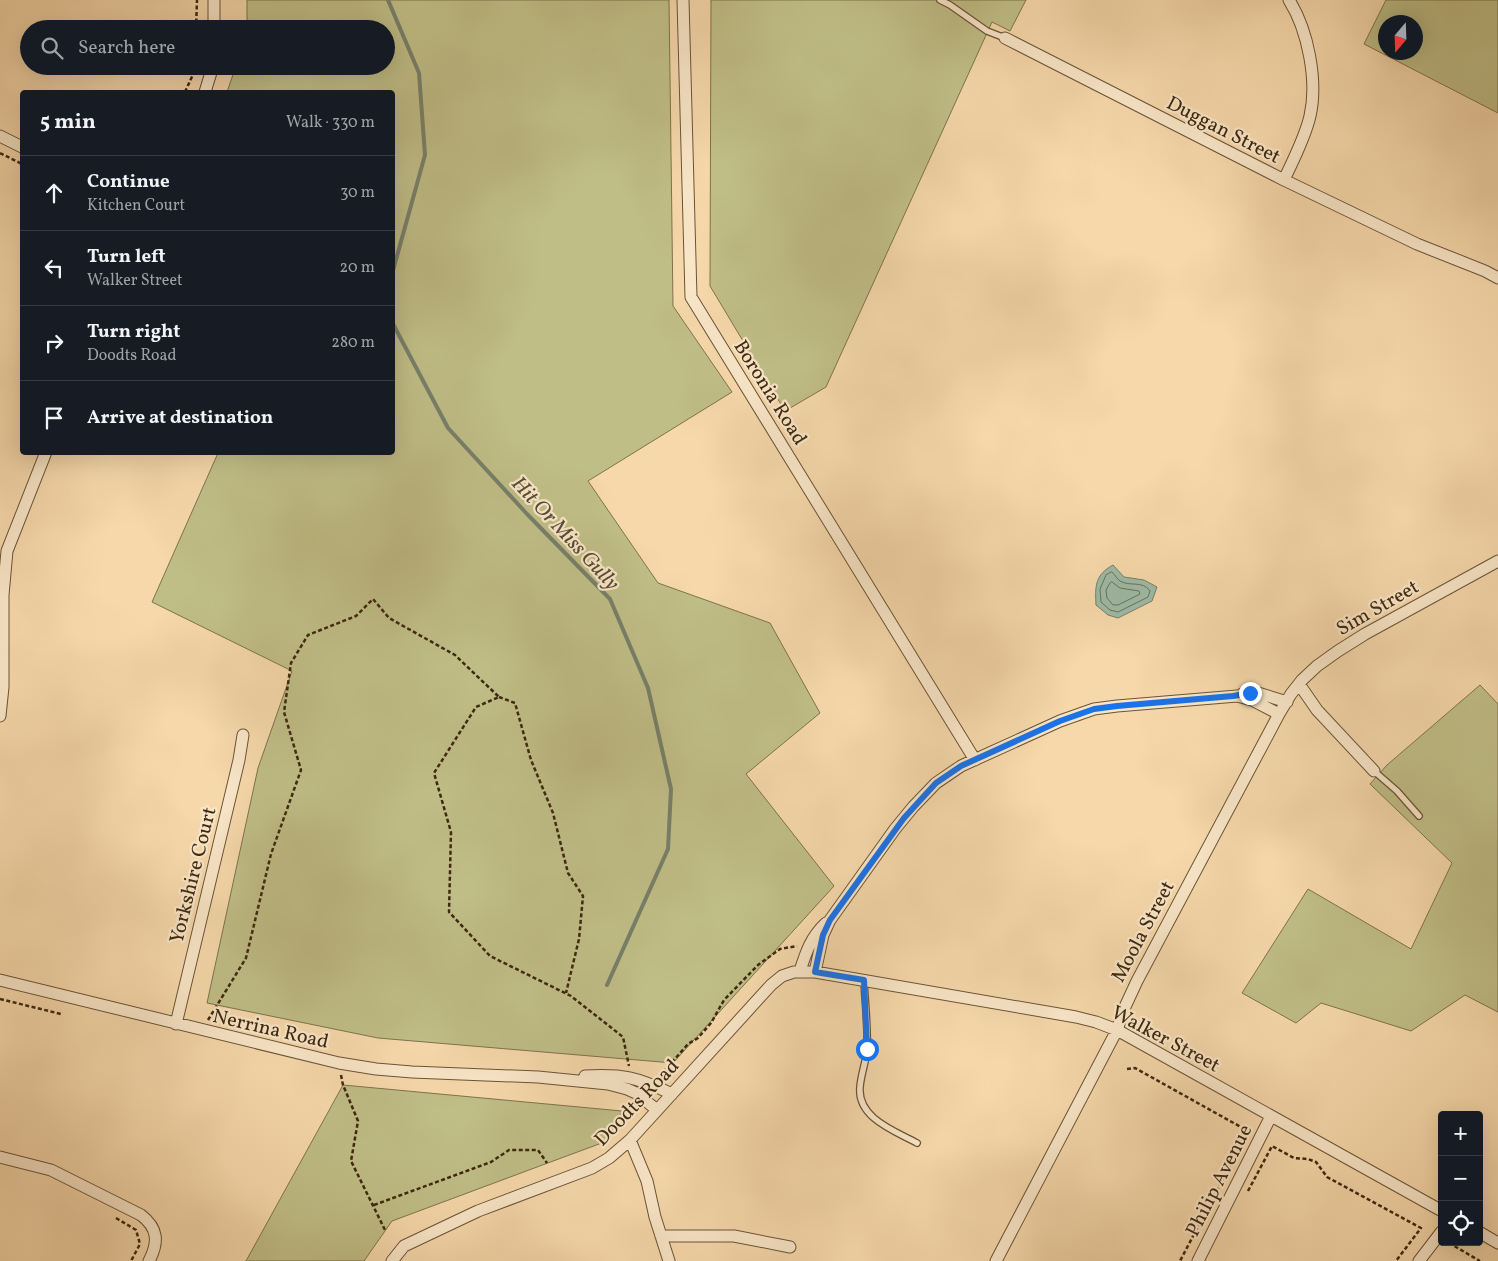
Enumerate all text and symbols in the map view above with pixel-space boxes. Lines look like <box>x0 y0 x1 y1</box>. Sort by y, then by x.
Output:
north arrow <box>1378 15 1423 60</box>
search box <box>20 20 395 75</box>
icon: search <box>38 34 66 62</box>
text: Search here <box>78 35 175 61</box>
street label: Duggan Street <box>1161 90 1285 172</box>
text: 5 min <box>40 108 96 137</box>
text: Walk · 330 m <box>286 112 375 134</box>
text: Continue <box>87 169 170 195</box>
icon: ahead <box>40 179 68 207</box>
text: 30 m <box>340 182 375 204</box>
text: Kitchen Court <box>87 195 185 217</box>
text: Turn left <box>87 244 166 270</box>
icon: left <box>40 254 68 282</box>
text: 20 m <box>340 257 375 279</box>
text: Walker Street <box>87 270 183 292</box>
text: Turn right <box>87 319 180 345</box>
icon: right <box>40 329 68 357</box>
text: 280 m <box>331 332 375 354</box>
street label: Boronia Road <box>726 335 813 451</box>
text: Doodts Road <box>87 345 177 367</box>
icon: arrive <box>40 404 68 432</box>
text: Arrive at destination <box>87 405 273 431</box>
water label: Hit Or Miss Gully <box>504 470 626 598</box>
street label: Sim Street <box>1332 574 1424 644</box>
route end <box>1239 682 1262 705</box>
street label: Yorkshire Court <box>163 804 224 947</box>
street label: Moola Street <box>1105 876 1182 988</box>
street label: Walker Street <box>1106 999 1224 1080</box>
street label: Nerrina Road <box>210 1003 331 1057</box>
route start <box>856 1038 879 1061</box>
street label: Doodts Road <box>588 1053 686 1153</box>
map controls <box>1438 1111 1483 1246</box>
button: + <box>1438 1111 1483 1156</box>
street label: Philip Avenue <box>1180 1120 1260 1242</box>
button: − <box>1438 1156 1483 1201</box>
button: locate <box>1438 1201 1483 1246</box>

